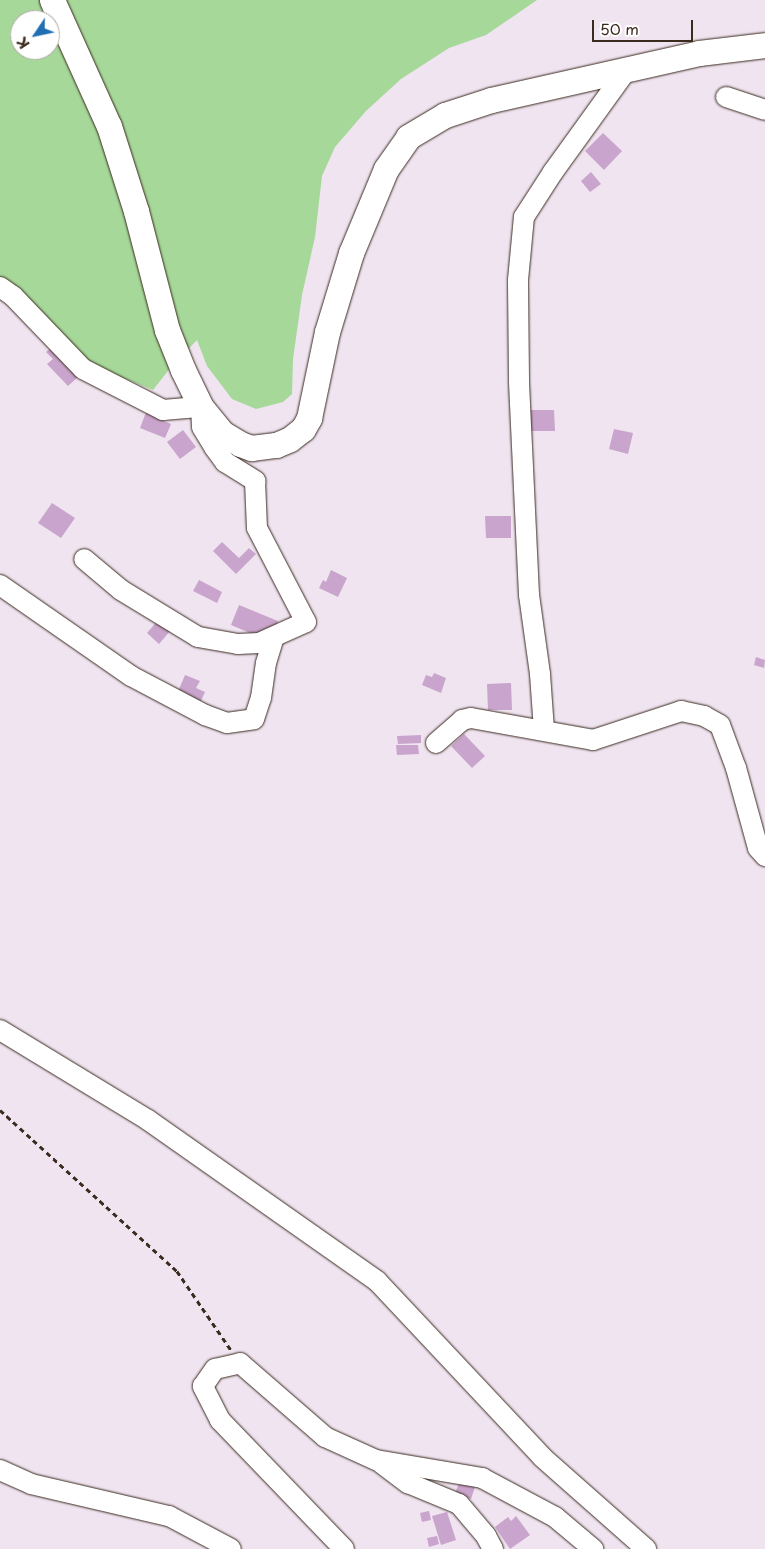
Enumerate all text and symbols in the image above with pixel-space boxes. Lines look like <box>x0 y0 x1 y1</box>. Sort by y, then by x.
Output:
north arrow <box>10 10 60 60</box>
scale bar <box>595 10 696 42</box>
text: 50 m <box>600 17 639 40</box>
text: K <box>11 33 35 53</box>

